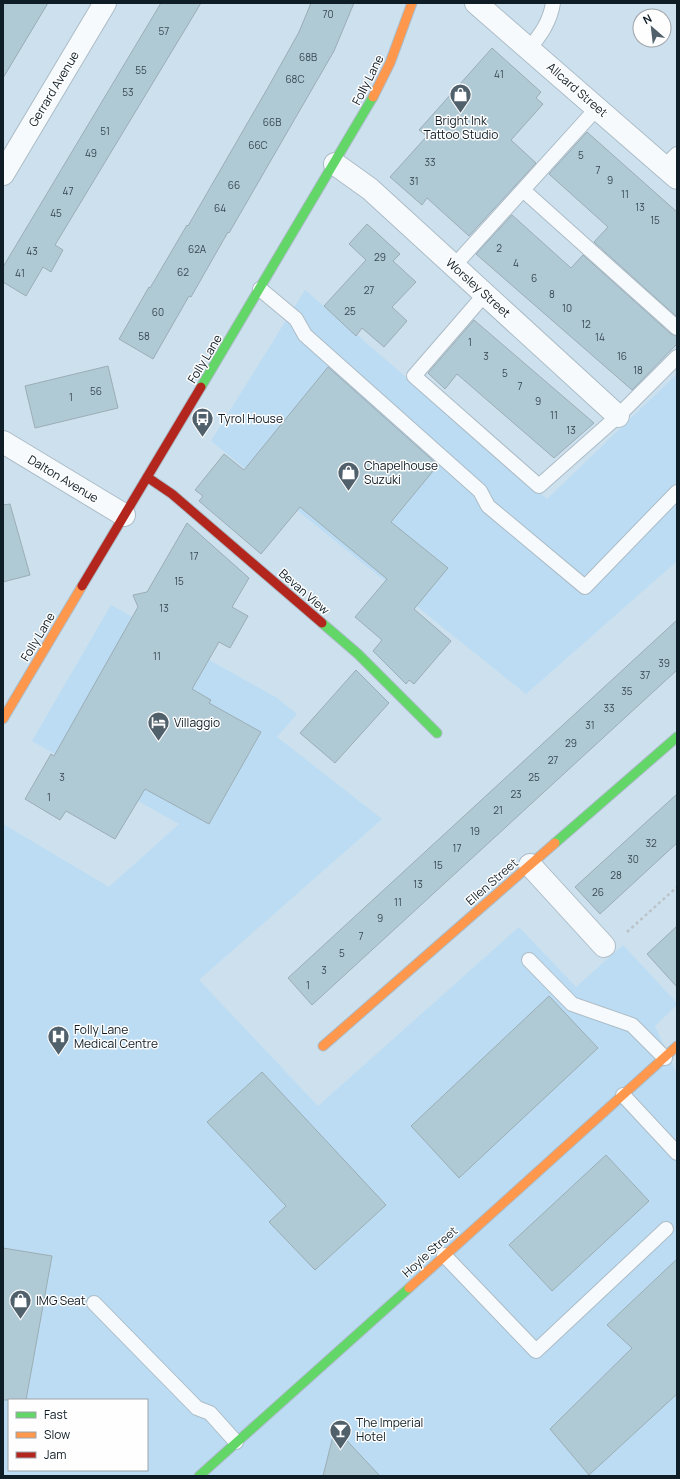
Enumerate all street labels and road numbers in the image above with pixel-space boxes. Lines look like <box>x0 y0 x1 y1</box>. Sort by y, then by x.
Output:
street label: Gerrard Avenue <box>24 48 83 130</box>
street label: Folly Lane <box>348 52 387 108</box>
street label: Allcard Street <box>543 58 612 121</box>
street label: Worsley Street <box>442 254 515 321</box>
street label: Folly Lane <box>183 331 226 386</box>
street label: Dalton Avenue <box>25 451 102 506</box>
street label: Bevan View <box>275 565 333 618</box>
street label: Folly Lane <box>16 609 59 664</box>
street label: Ellen Street <box>462 854 522 909</box>
street label: Hoyle Street <box>398 1222 461 1281</box>

